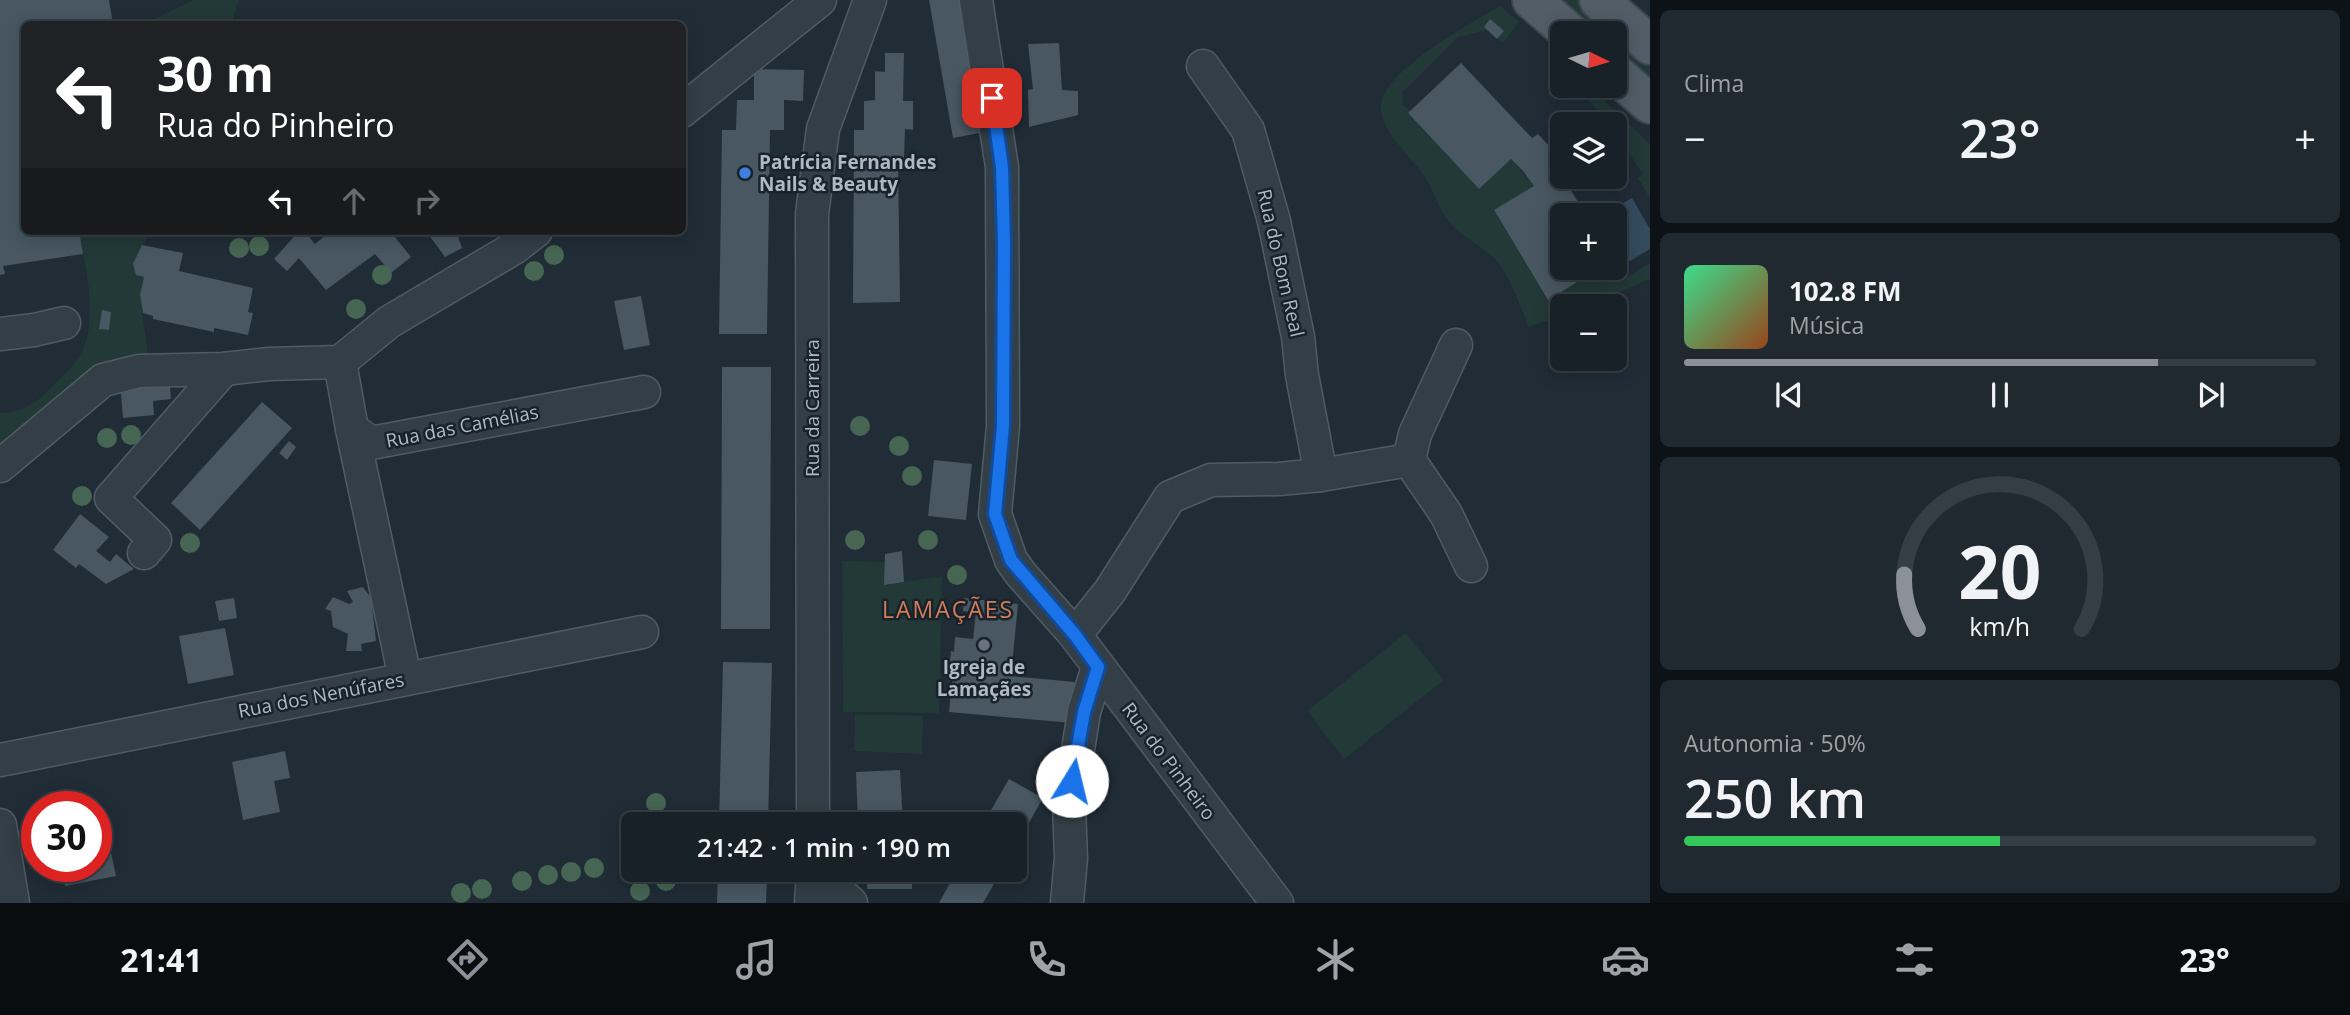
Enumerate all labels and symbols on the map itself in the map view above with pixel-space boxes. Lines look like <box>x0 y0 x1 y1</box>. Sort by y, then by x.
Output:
north arrow <box>1550 21 1628 98</box>
pin <box>962 68 1022 128</box>
place label: Patrícia Fernandes Nails & Beauty <box>759 149 937 197</box>
marker: Patrícia Fernandes Nails & Beauty <box>737 165 753 181</box>
street label: Rua do Bom Real <box>1251 187 1311 339</box>
street label: Rua da Carreira <box>799 339 825 477</box>
street label: Rua das Camélias <box>383 398 541 454</box>
district label: LAMAÇÃES <box>882 593 1014 625</box>
marker: Igreja de Lamaçães <box>976 637 992 653</box>
place label: Igreja de Lamaçães <box>937 654 1031 702</box>
street label: Rua dos Nenúfares <box>236 666 406 724</box>
street label: Rua do Pinheiro <box>1116 697 1222 825</box>
position arrow <box>1035 744 1109 818</box>
speed limit sign: 30 <box>21 791 112 882</box>

